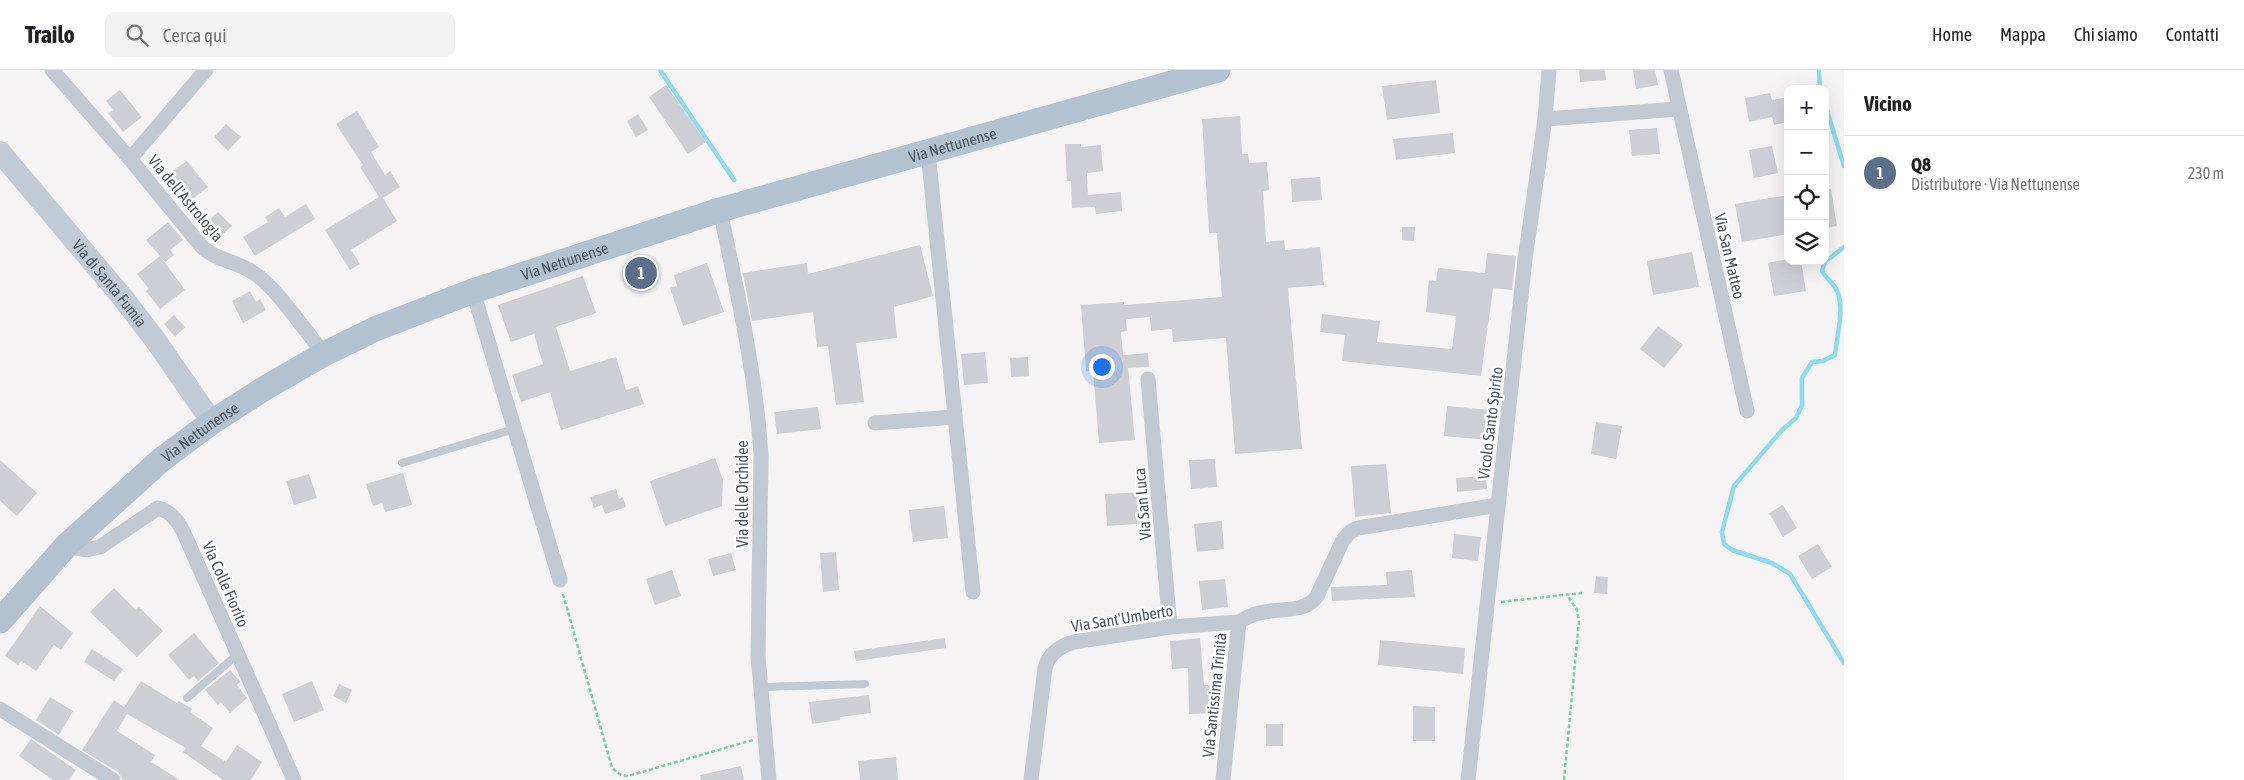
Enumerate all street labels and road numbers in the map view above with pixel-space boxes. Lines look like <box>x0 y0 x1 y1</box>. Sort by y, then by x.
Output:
street label: Via Nettunense <box>906 124 998 166</box>
street label: Via dell'Astrologia <box>144 151 227 245</box>
street label: Via San Matteo <box>1711 211 1749 301</box>
street label: Via di Santa Fumia <box>69 236 151 330</box>
street label: Via Nettunense <box>519 238 610 284</box>
street label: Vicolo Santo Spirito <box>1474 366 1507 480</box>
street label: Via Nettunense <box>158 398 242 466</box>
street label: Via delle Orchidee <box>733 440 751 548</box>
street label: Via San Luca <box>1130 467 1154 541</box>
street label: Via Colle Fiorito <box>199 538 253 630</box>
street label: Via Sant'Umberto <box>1070 601 1174 635</box>
street label: Via Santissima Trinità <box>1198 632 1230 758</box>

